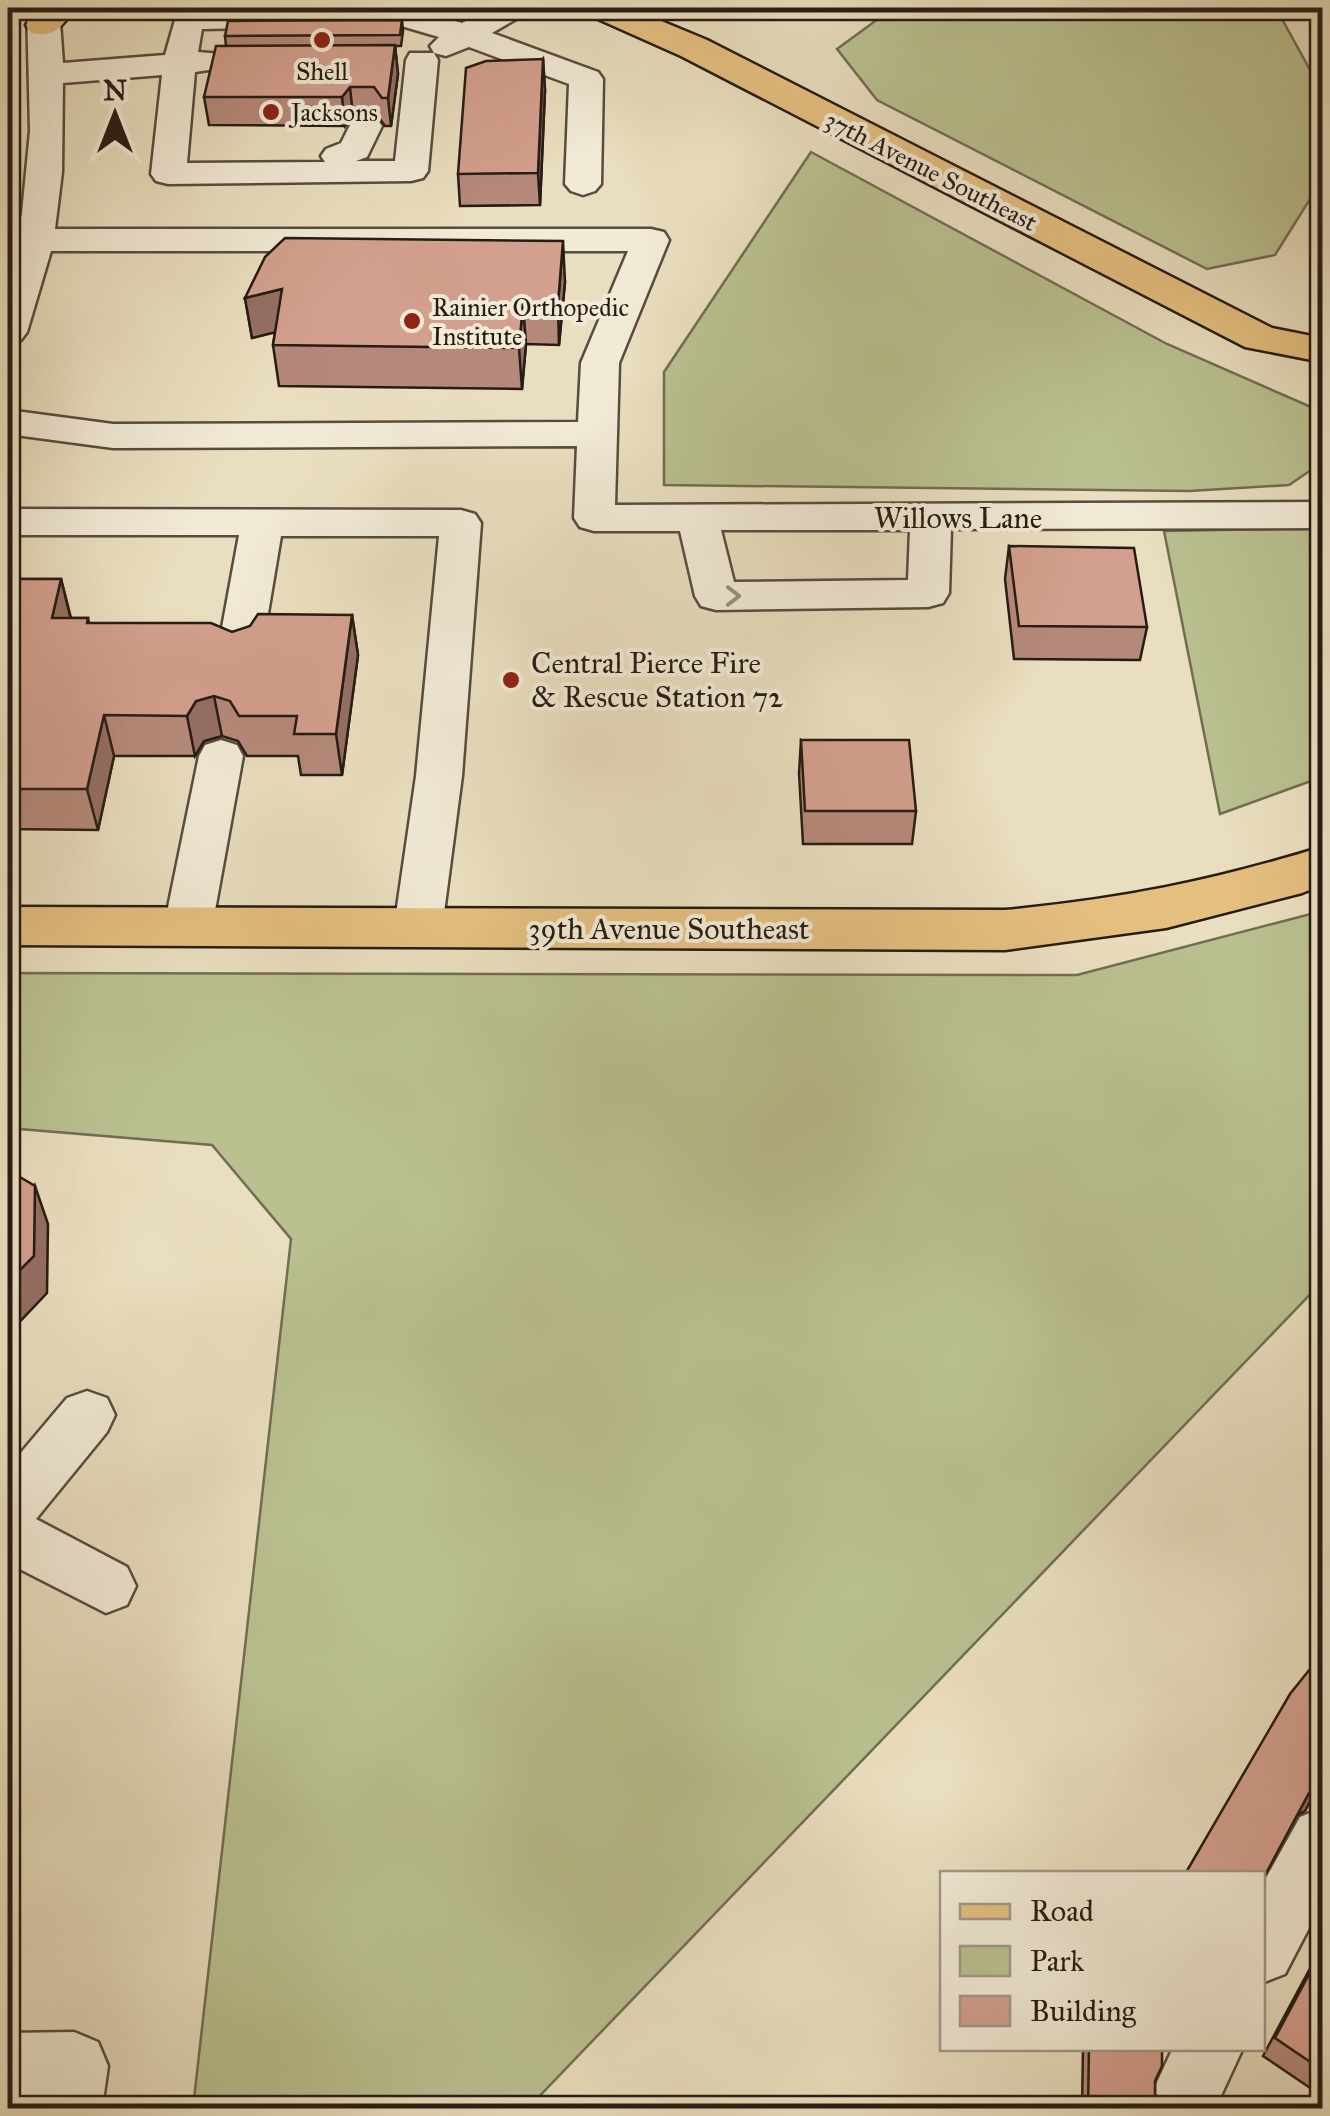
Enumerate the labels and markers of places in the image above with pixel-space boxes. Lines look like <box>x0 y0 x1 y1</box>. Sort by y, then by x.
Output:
marker: Shell <box>311 29 333 51</box>
place label: Shell <box>296 56 348 87</box>
place label: Jacksons <box>288 97 378 128</box>
marker: Jacksons <box>260 101 282 123</box>
place label: Rainier Orthopedic Institute <box>432 292 629 352</box>
marker: Rainier Orthopedic Institute <box>401 310 423 332</box>
place label: Central Pierce Fire & Rescue Station 72 <box>531 645 783 715</box>
marker: Central Pierce Fire & Rescue Station 72 <box>500 669 522 691</box>

